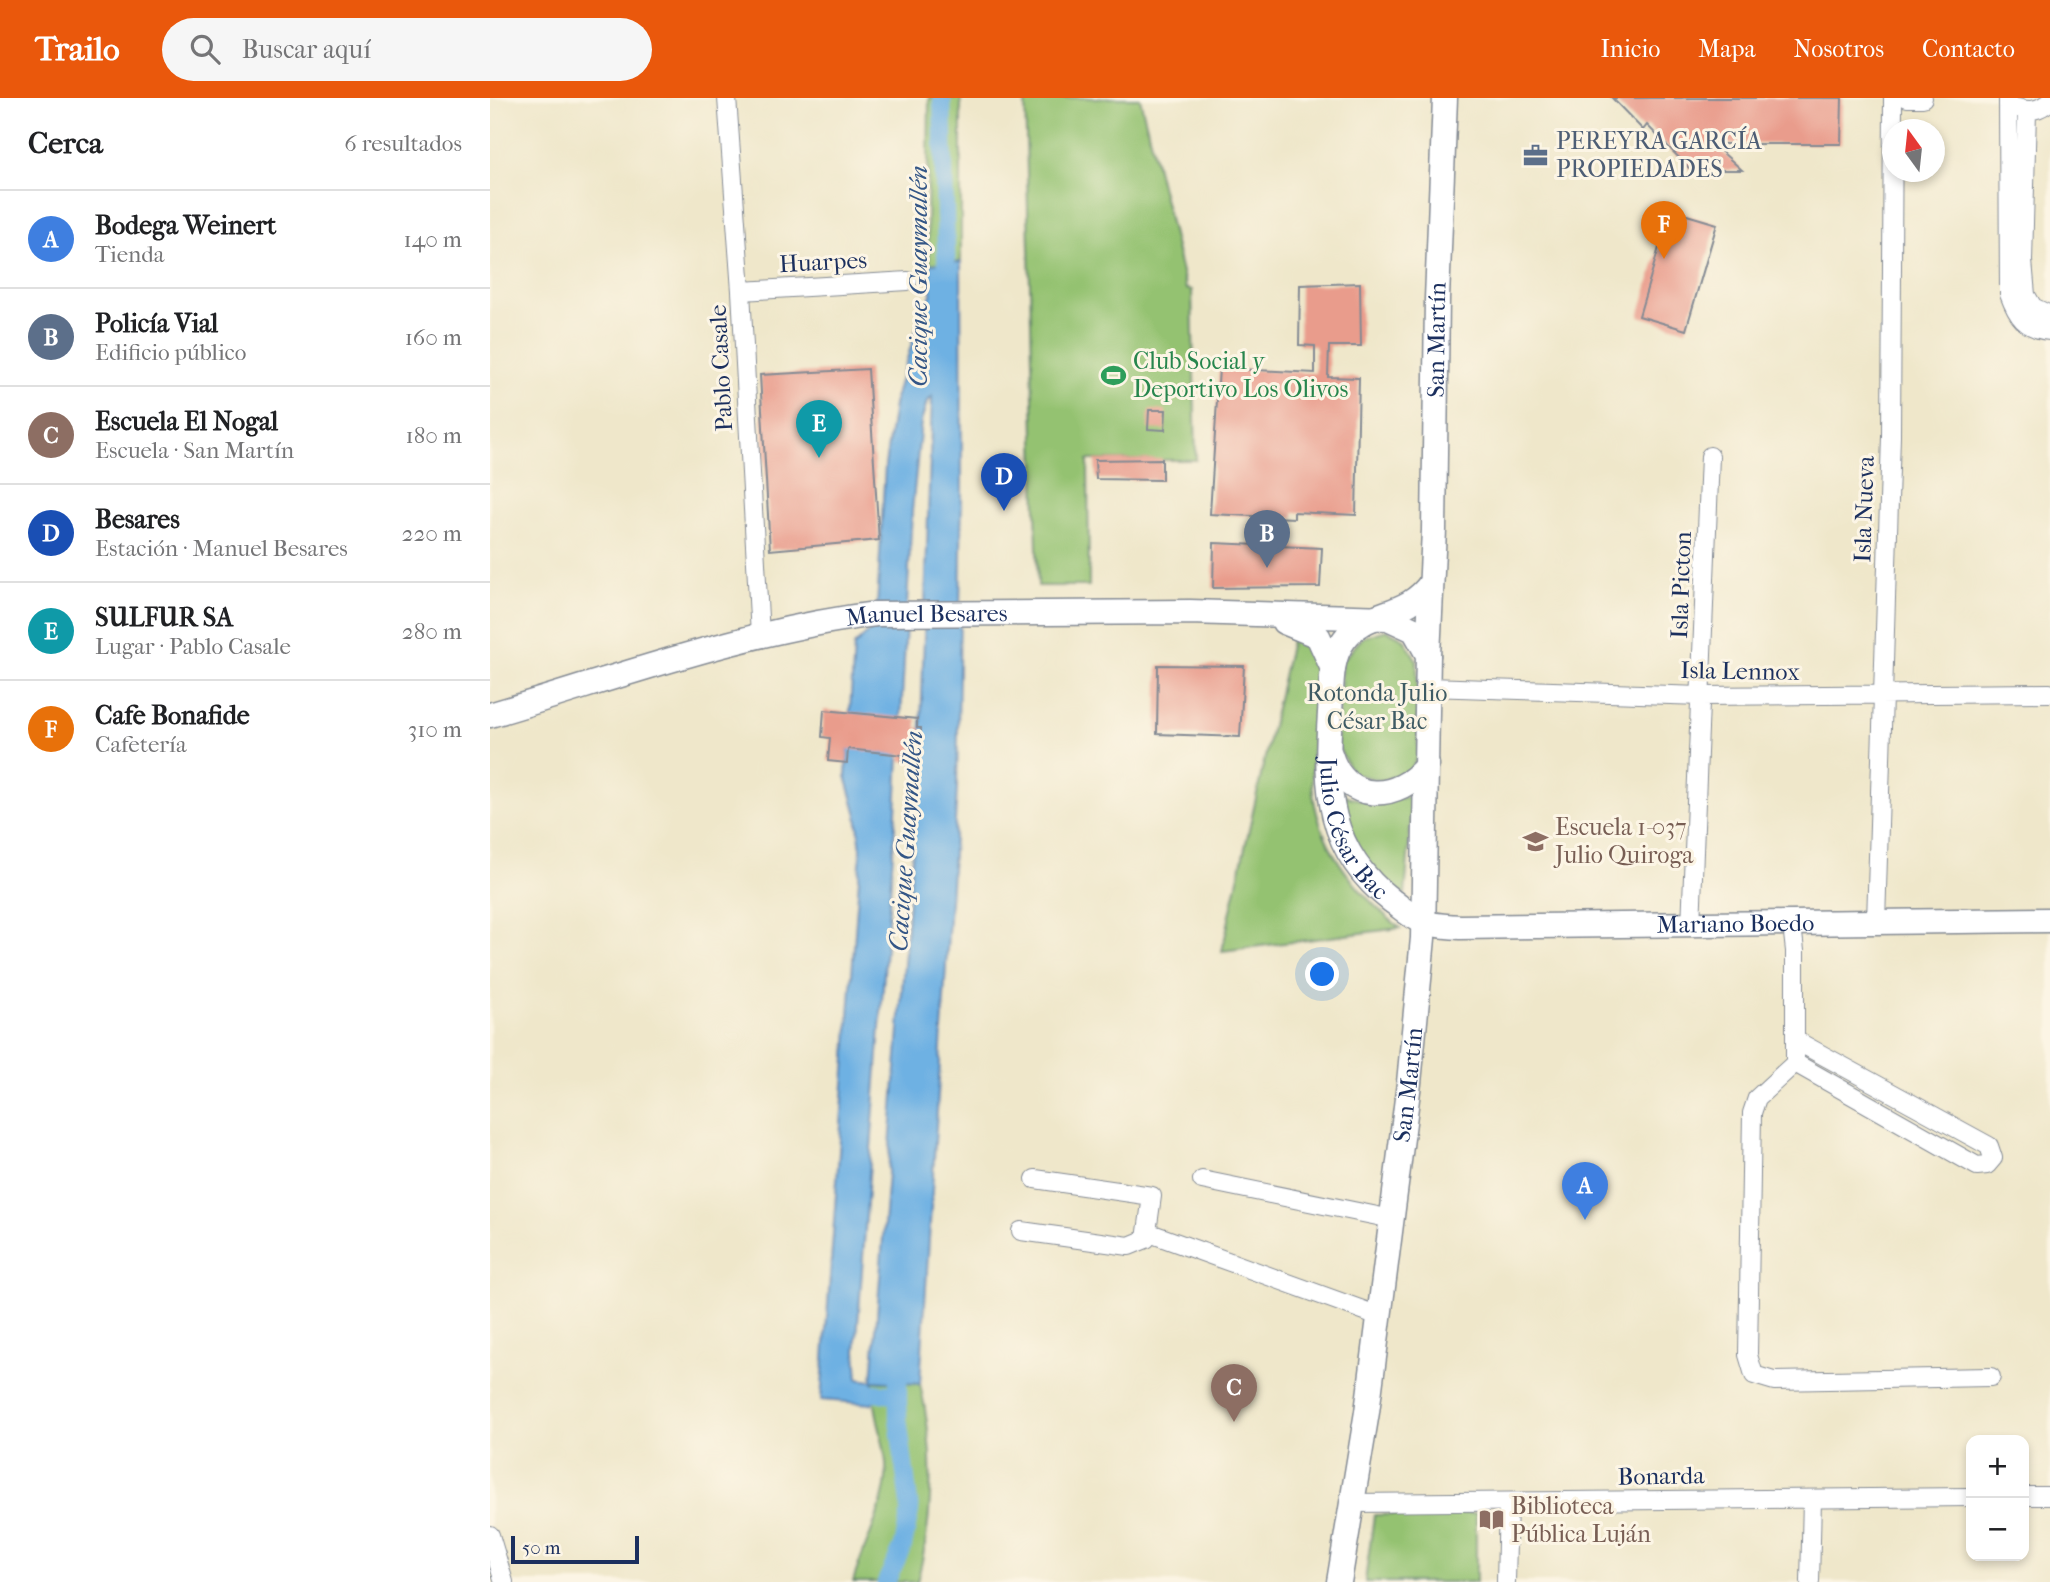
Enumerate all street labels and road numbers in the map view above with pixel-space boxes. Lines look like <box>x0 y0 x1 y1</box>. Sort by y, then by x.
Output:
street label: Huarpes <box>778 246 868 278</box>
street label: San Martín <box>1422 281 1452 398</box>
street label: Pablo Casale <box>704 304 738 432</box>
street label: Isla Nueva <box>1848 454 1880 563</box>
street label: Isla Picton <box>1665 531 1697 639</box>
street label: Manuel Besares <box>844 599 1008 632</box>
street label: Isla Lennox <box>1680 656 1800 686</box>
street label: Julio César Bac <box>1314 756 1394 905</box>
street label: Mariano Boedo <box>1657 909 1814 939</box>
street label: San Martín <box>1388 1026 1428 1144</box>
street label: Bonarda <box>1617 1461 1706 1491</box>

